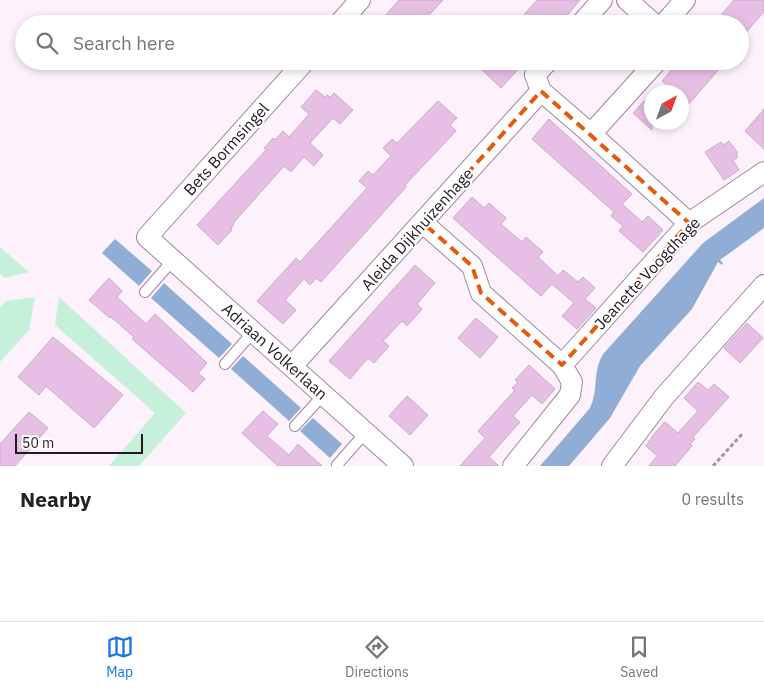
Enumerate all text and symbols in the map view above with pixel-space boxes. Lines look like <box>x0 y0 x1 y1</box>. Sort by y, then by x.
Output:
search box <box>15 15 749 70</box>
icon: search <box>33 29 61 57</box>
text: Search here <box>73 31 175 55</box>
north arrow <box>644 85 689 130</box>
street label: Bets Bormsingel <box>179 98 273 200</box>
street label: Aleida Dijkhuizenhage <box>357 163 478 294</box>
street label: Jeanette Voogdhage <box>590 212 704 333</box>
street label: Adriaan Volkerlaan <box>218 298 332 404</box>
scale bar <box>15 431 142 454</box>
text: 50 m <box>22 434 54 452</box>
text: Nearby <box>20 485 91 513</box>
text: 0 results <box>681 489 744 509</box>
tab: Map <box>106 633 134 681</box>
tab: Directions <box>345 633 409 681</box>
tab: Saved <box>620 633 658 681</box>

